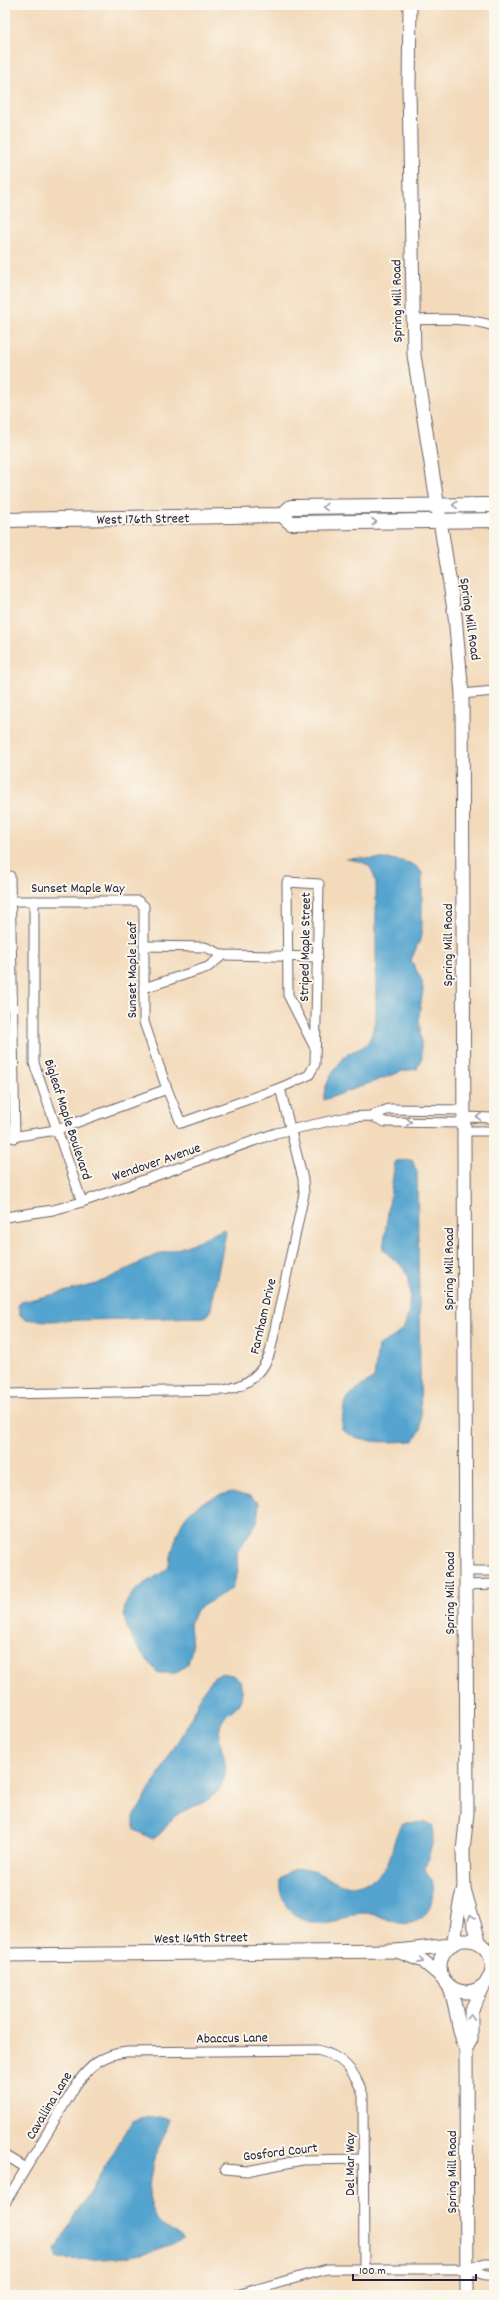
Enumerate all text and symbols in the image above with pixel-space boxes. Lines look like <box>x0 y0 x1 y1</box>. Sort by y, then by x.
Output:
street label: Spring Mill Road <box>387 259 409 343</box>
one-way arrow <box>452 501 458 509</box>
one-way arrow <box>322 503 328 511</box>
street label: West 176th Street <box>97 509 189 531</box>
one-way arrow <box>371 518 377 526</box>
street label: Spring Mill Road <box>453 577 485 662</box>
street label: Sunset Maple Way <box>31 879 125 899</box>
street label: Striped Maple Street <box>295 892 317 1002</box>
street label: Spring Mill Road <box>439 903 459 987</box>
street label: Sunset Maple Leaf <box>123 921 143 1018</box>
street label: Bigleaf Maple Boulevard <box>38 1057 96 1183</box>
one-way arrow <box>476 1113 482 1122</box>
one-way arrow <box>406 1118 412 1126</box>
street label: Wendover Avenue <box>110 1138 203 1187</box>
street label: Spring Mill Road <box>440 1227 460 1311</box>
street label: Farnham Drive <box>246 1277 282 1356</box>
street label: Spring Mill Road <box>441 1551 461 1635</box>
one-way arrow <box>467 1914 476 1921</box>
street label: West 169th Street <box>154 1928 248 1950</box>
one-way arrow <box>417 1956 424 1964</box>
one-way arrow <box>467 2013 476 2020</box>
street label: Abaccus Lane <box>196 2028 268 2050</box>
street label: Cavallina Lane <box>21 2068 78 2144</box>
street label: Spring Mill Road <box>443 2130 463 2214</box>
street label: Del Mar Way <box>341 2132 361 2196</box>
street label: Gosford Court <box>242 2138 319 2167</box>
scale bar <box>353 2256 476 2282</box>
text: 100 m <box>359 2263 386 2280</box>

